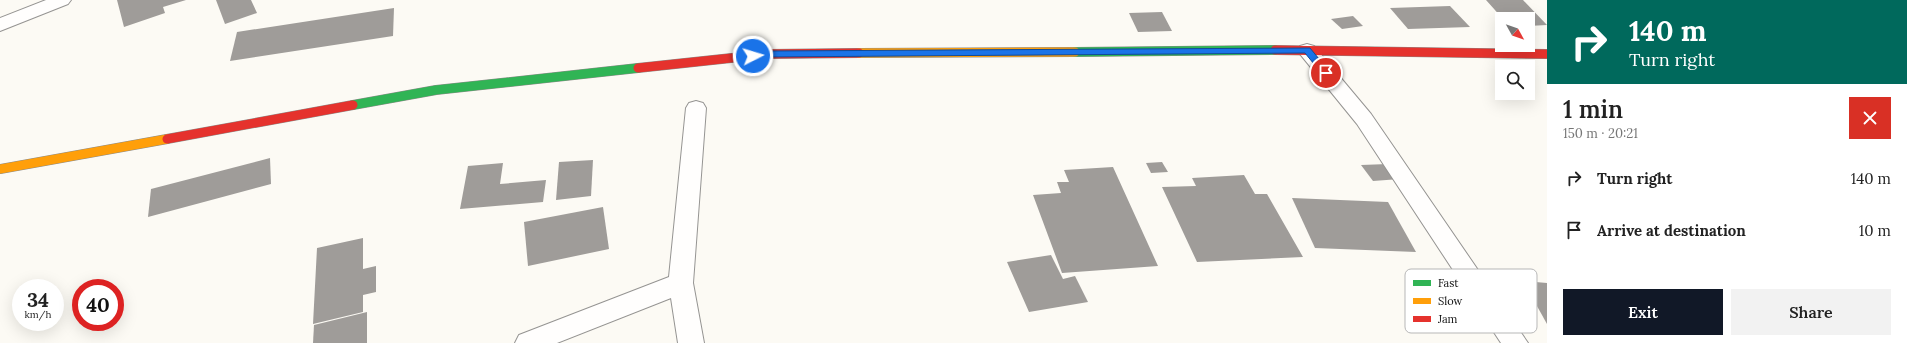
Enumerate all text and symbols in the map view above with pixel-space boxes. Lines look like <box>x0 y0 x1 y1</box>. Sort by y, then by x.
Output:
north arrow <box>1495 12 1535 52</box>
map controls <box>1495 12 1535 100</box>
text: 140 m <box>1629 13 1707 49</box>
icon: right <box>1563 16 1615 68</box>
position arrow <box>732 35 774 77</box>
text: Turn right <box>1629 48 1715 71</box>
pin <box>1309 56 1343 90</box>
button: search <box>1495 60 1535 100</box>
icon: arrive <box>1315 62 1337 84</box>
text: 1 min <box>1563 94 1623 125</box>
button: close <box>1849 97 1891 139</box>
text: 150 m · 20:21 <box>1563 125 1638 142</box>
icon: right <box>1563 167 1585 189</box>
text: Turn right <box>1597 169 1673 188</box>
text: 140 m <box>1851 169 1891 188</box>
icon: arrive <box>1563 219 1585 241</box>
text: Arrive at destination <box>1597 221 1746 240</box>
text: 10 m <box>1859 221 1891 240</box>
legend <box>1405 269 1537 333</box>
text: Fast <box>1438 276 1459 290</box>
speed limit sign: 40 <box>72 279 124 331</box>
text: 34 <box>27 287 49 312</box>
button: Exit <box>1563 289 1723 335</box>
button: Share <box>1731 289 1891 335</box>
text: Slow <box>1438 294 1463 308</box>
text: km/h <box>24 308 52 321</box>
text: Jam <box>1437 312 1458 326</box>

